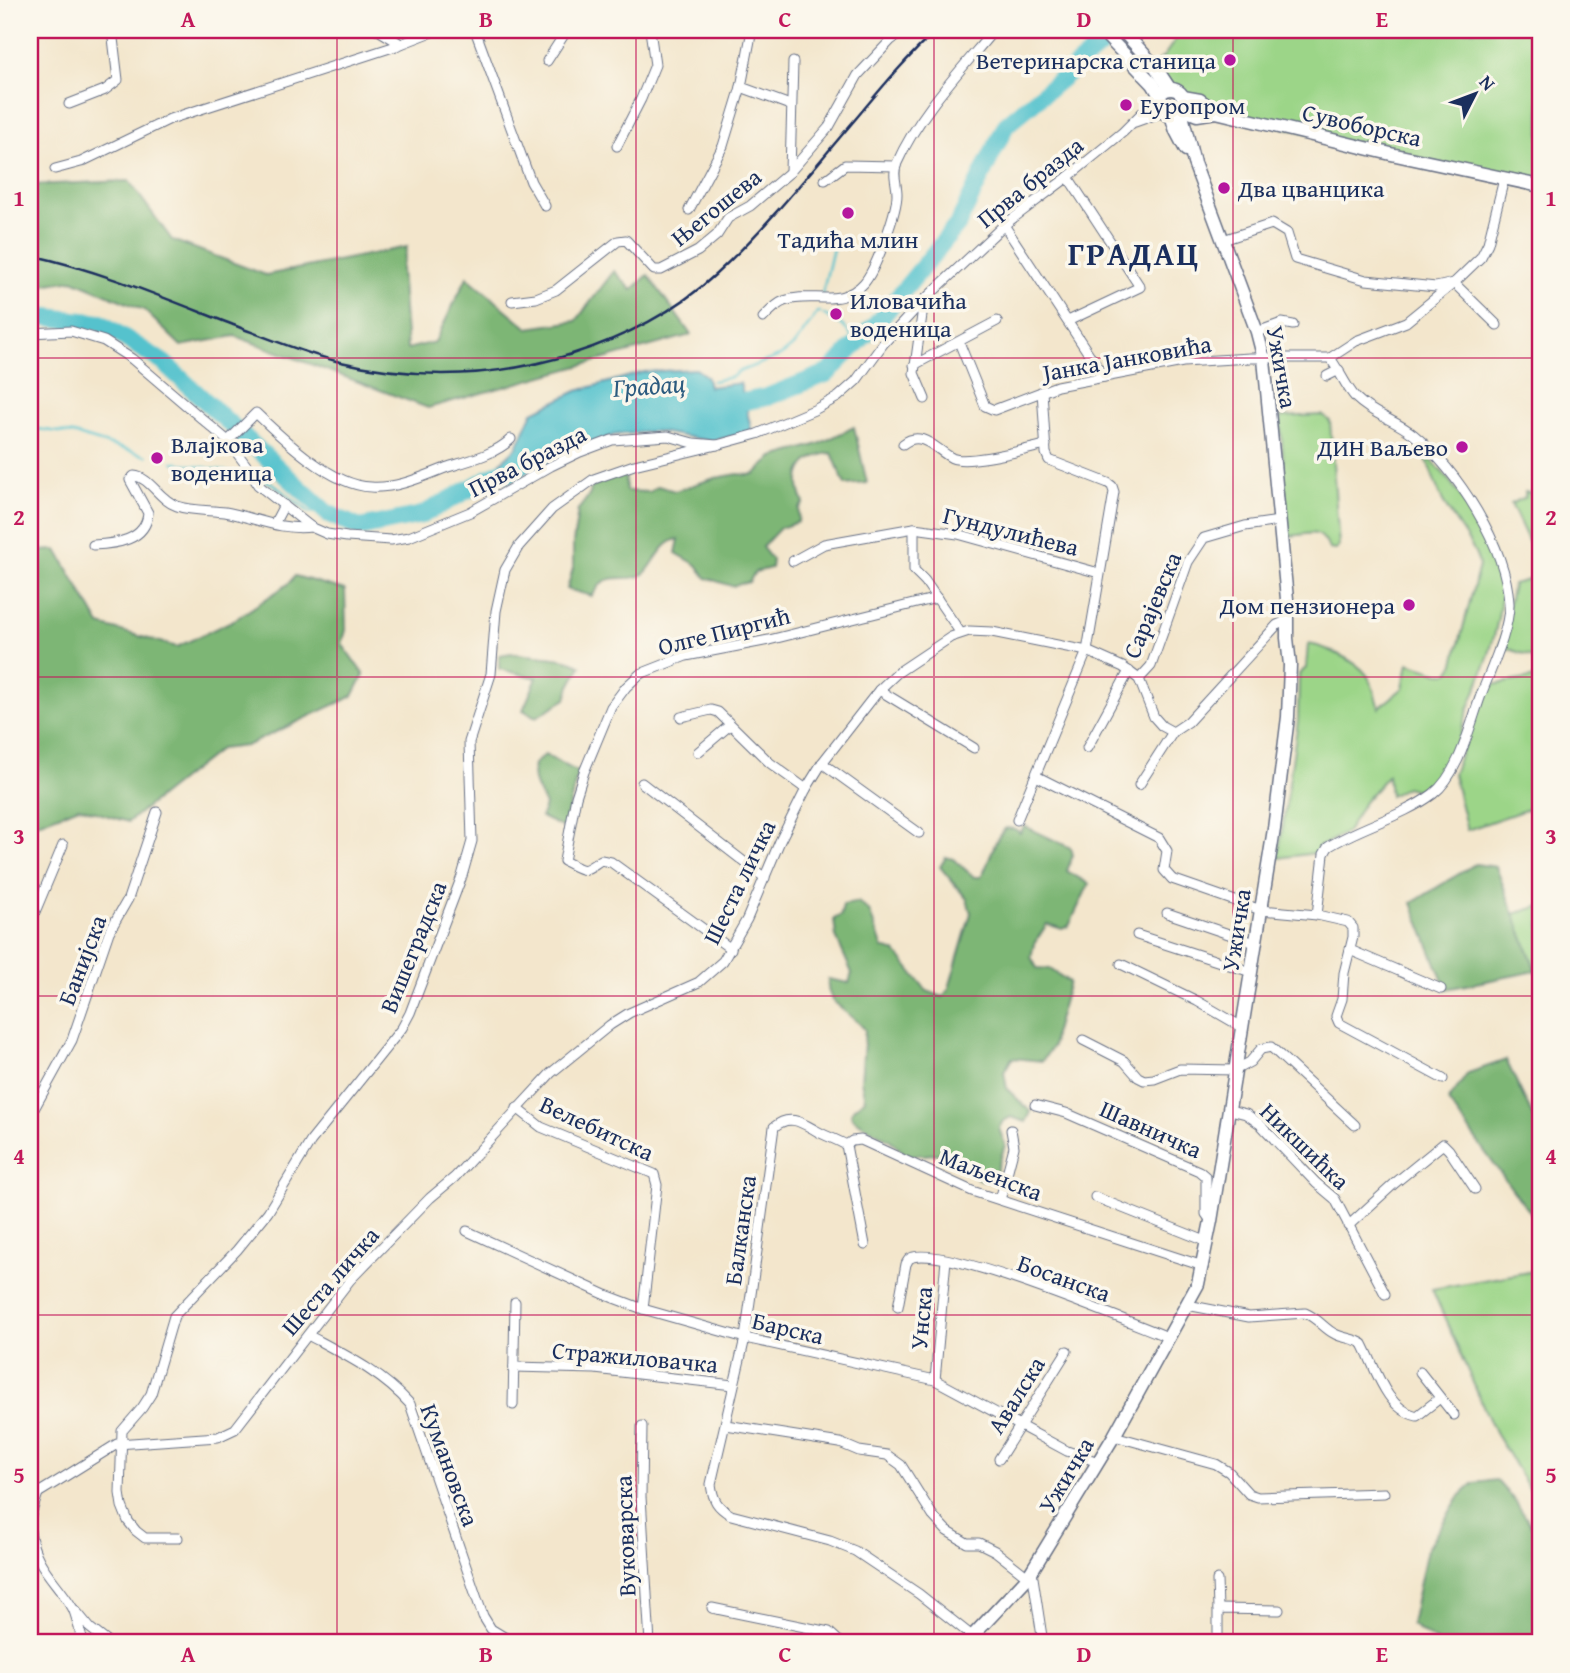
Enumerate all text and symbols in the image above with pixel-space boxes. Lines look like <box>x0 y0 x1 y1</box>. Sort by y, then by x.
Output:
text: A <box>181 2 196 35</box>
text: B <box>479 2 493 35</box>
text: C <box>778 2 792 35</box>
text: D <box>1077 2 1092 35</box>
text: E <box>1376 2 1388 35</box>
place label: Ветеринарска станица <box>976 43 1217 78</box>
marker: Ветеринарска станица <box>1222 52 1238 68</box>
north arrow <box>1440 60 1510 130</box>
text: N <box>1473 69 1502 97</box>
place label: Еуропром <box>1140 88 1245 123</box>
street label: Сувоборска <box>1299 94 1426 156</box>
marker: Еуропром <box>1118 97 1134 113</box>
street label: Прва бразда <box>969 128 1091 236</box>
street label: Његошева <box>663 159 769 254</box>
place label: Два цванцика <box>1237 171 1385 206</box>
marker: Два цванцика <box>1216 180 1232 196</box>
text: 1 <box>13 181 25 214</box>
text: 1 <box>1545 181 1557 214</box>
marker: Тадића млин <box>840 205 856 221</box>
place label: Тадића млин <box>778 222 919 257</box>
district label: ГРАДАЦ <box>1068 230 1200 277</box>
place label: Иловачића воденица <box>850 283 967 346</box>
marker: Иловачића воденица <box>828 306 844 322</box>
street label: Ужичка <box>1258 323 1307 412</box>
street label: Јанка Јанковића <box>1037 326 1215 391</box>
water label: Градац <box>610 363 687 407</box>
street label: Прва бразда <box>462 416 593 506</box>
place label: Влајкова воденица <box>171 427 273 490</box>
place label: ДИН Ваљево <box>1316 430 1448 465</box>
marker: ДИН Ваљево <box>1454 439 1470 455</box>
marker: Влајкова воденица <box>149 450 165 466</box>
street label: Гундулићева <box>940 497 1083 565</box>
text: 2 <box>13 500 25 533</box>
text: 2 <box>1545 500 1557 533</box>
street label: Сарајевска <box>1114 546 1190 664</box>
place label: Дом пензионера <box>1219 588 1396 623</box>
marker: Дом пензионера <box>1401 597 1417 613</box>
street label: Олге Пиргић <box>654 598 794 664</box>
street label: Шеста личка <box>694 813 784 950</box>
text: 3 <box>13 819 25 852</box>
text: 3 <box>1545 819 1557 852</box>
street label: Вишеградска <box>371 875 456 1018</box>
street label: Ужичка <box>1212 886 1260 974</box>
street label: Банијска <box>49 909 115 1010</box>
street label: Велебитска <box>534 1086 660 1170</box>
street label: Шавничка <box>1094 1091 1208 1167</box>
street label: Никшићка <box>1252 1094 1358 1198</box>
street label: Маљенска <box>934 1138 1048 1210</box>
text: 4 <box>13 1139 25 1172</box>
text: 4 <box>1545 1139 1557 1172</box>
street label: Балканска <box>715 1172 765 1287</box>
street label: Шеста личка <box>273 1218 388 1343</box>
street label: Босанска <box>1013 1245 1116 1311</box>
street label: Унска <box>901 1284 941 1351</box>
street label: Барска <box>749 1303 828 1353</box>
street label: Стражиловачка <box>551 1332 720 1382</box>
street label: Авалска <box>978 1349 1054 1441</box>
street label: Кумановска <box>412 1399 489 1532</box>
street label: Ужичка <box>1030 1430 1103 1520</box>
text: 5 <box>13 1458 25 1491</box>
text: 5 <box>1545 1458 1557 1491</box>
street label: Вуковарска <box>605 1474 645 1597</box>
text: A <box>181 1637 196 1670</box>
text: B <box>479 1637 493 1670</box>
text: C <box>778 1637 792 1670</box>
text: D <box>1077 1637 1092 1670</box>
text: E <box>1376 1637 1388 1670</box>

